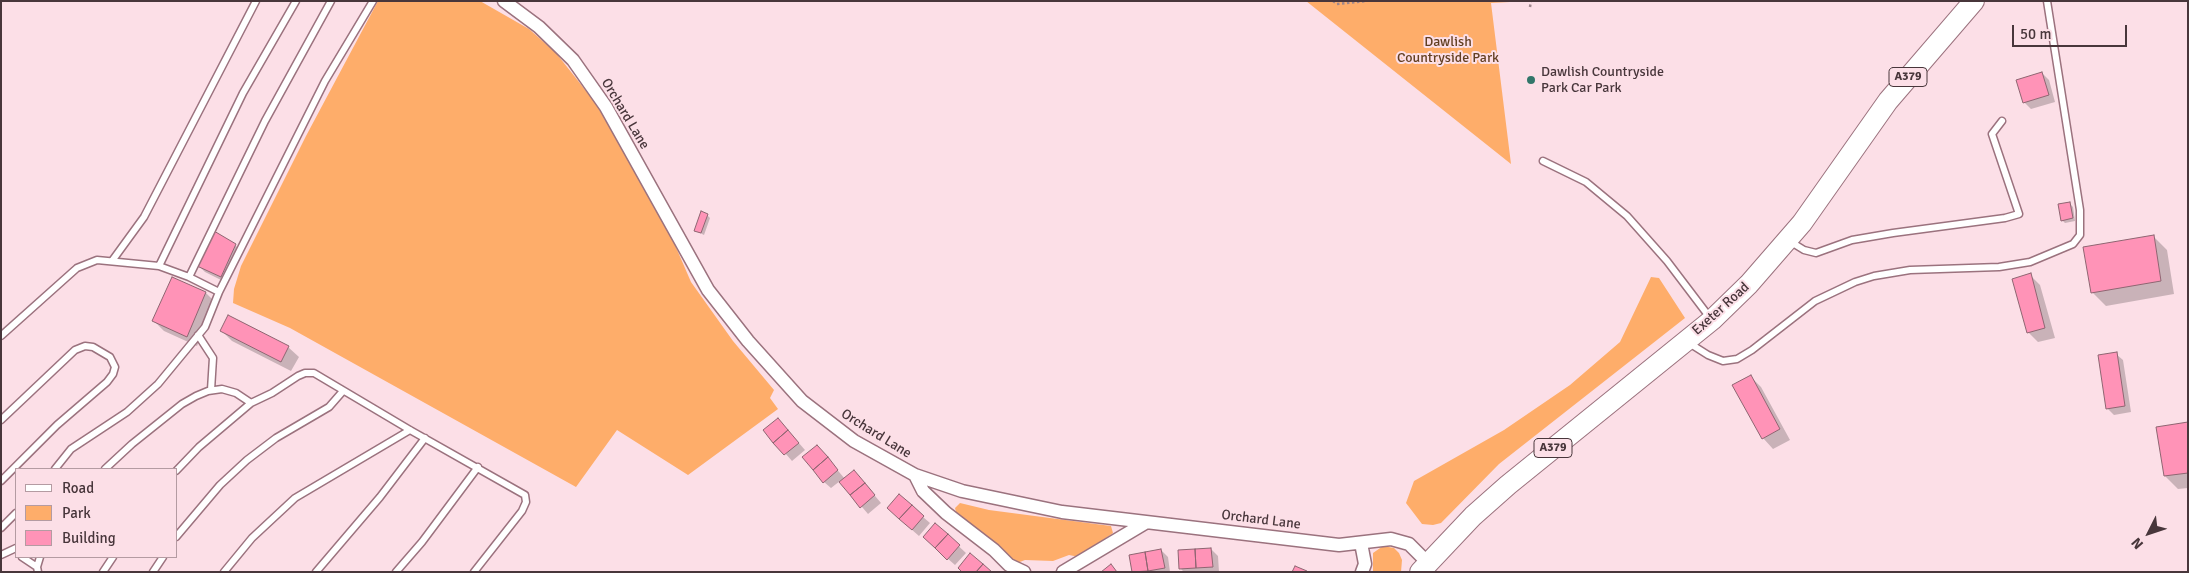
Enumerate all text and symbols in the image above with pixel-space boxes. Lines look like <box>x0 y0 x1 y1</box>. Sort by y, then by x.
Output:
scale bar <box>2014 15 2129 47</box>
text: 50 m <box>2020 25 2051 43</box>
park label: Dawlish Countryside Park <box>1397 34 1499 66</box>
place label: Dawlish Countryside Park Car Park <box>1541 64 1664 96</box>
road number: A379 <box>1889 68 1927 86</box>
marker: Dawlish Countryside Park Car Park <box>1525 74 1537 86</box>
street label: Orchard Lane <box>597 75 653 153</box>
street label: Exeter Road <box>1689 279 1753 339</box>
street label: Orchard Lane <box>838 406 914 462</box>
road number: A379 <box>1534 438 1572 458</box>
legend <box>15 468 178 558</box>
text: Road <box>62 479 94 497</box>
text: Park <box>62 504 91 522</box>
street label: Orchard Lane <box>1220 507 1302 533</box>
north arrow <box>2124 508 2174 558</box>
text: Building <box>62 529 116 547</box>
text: N <box>2128 534 2147 552</box>

